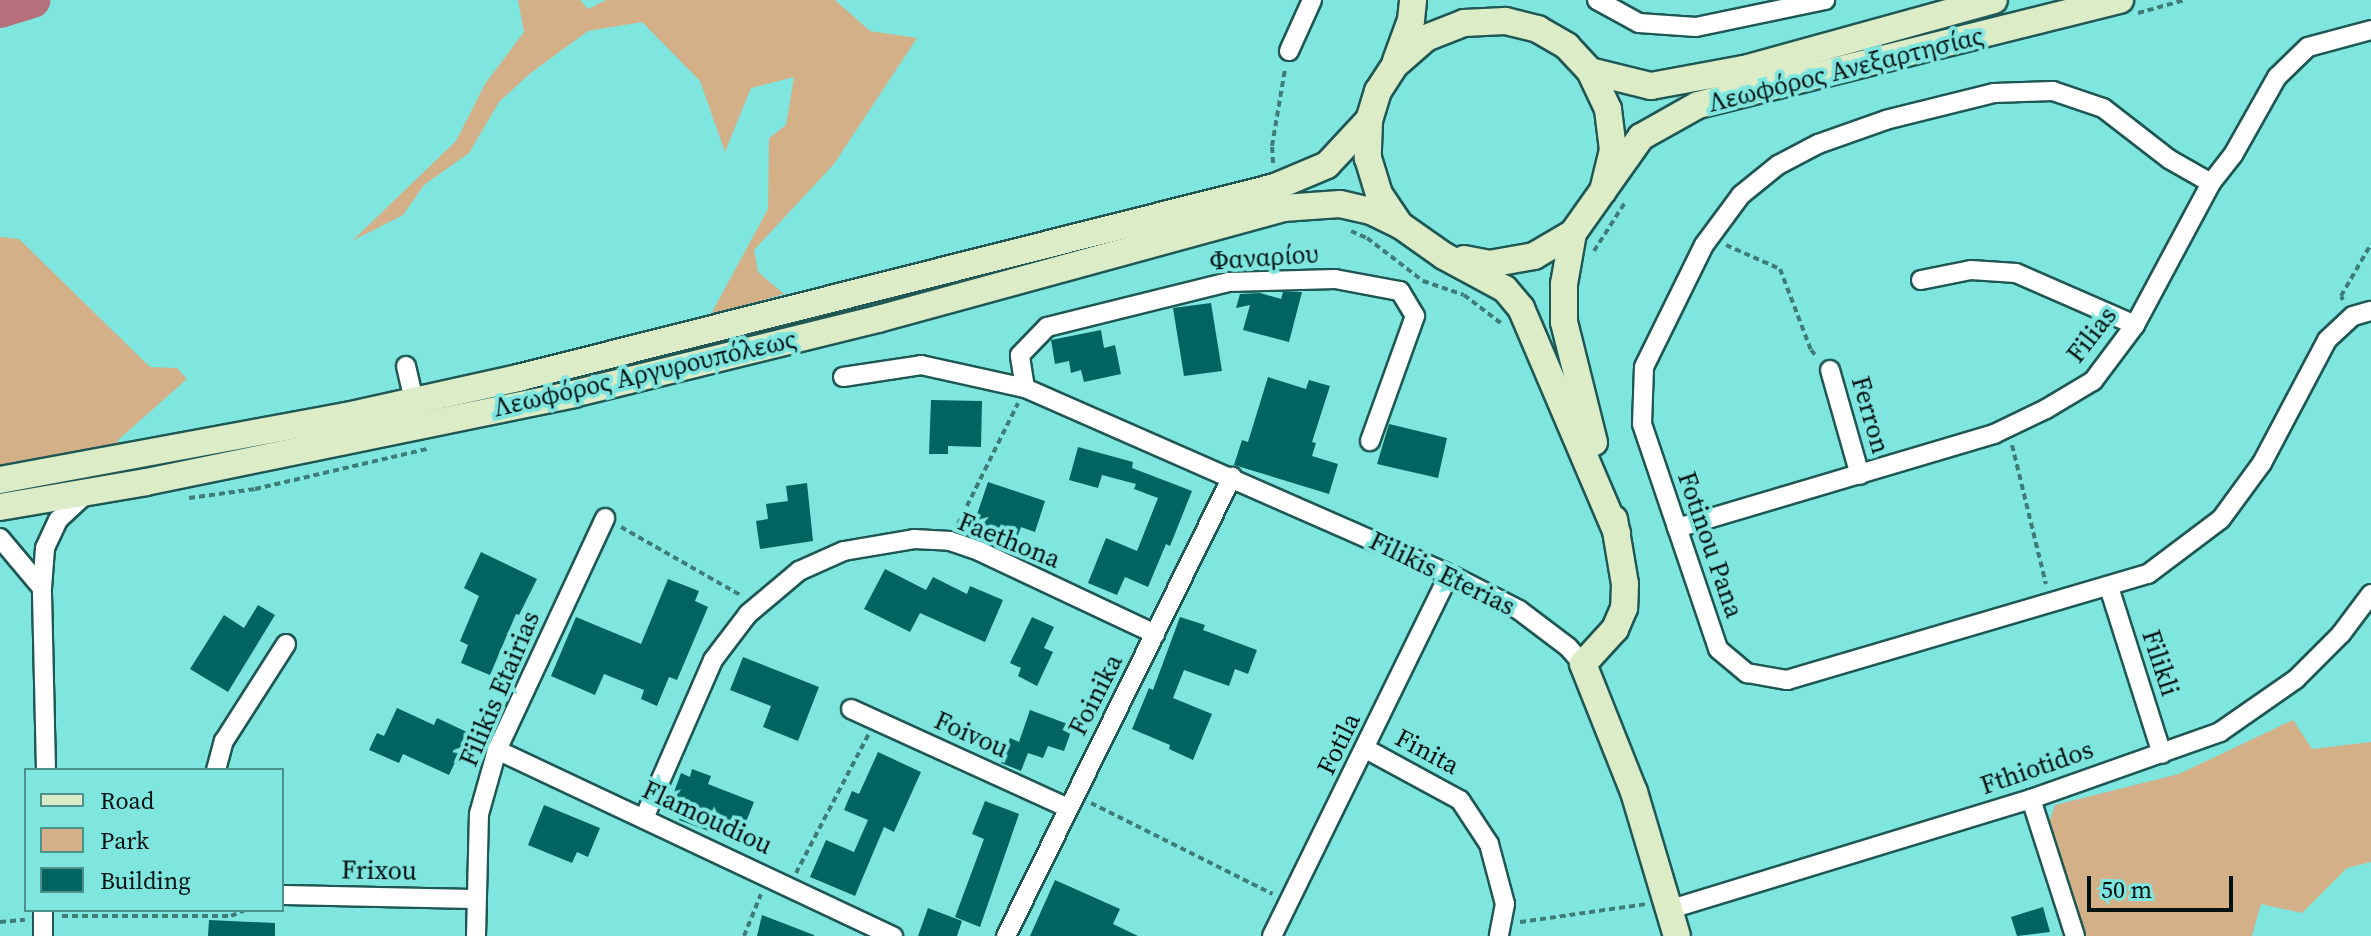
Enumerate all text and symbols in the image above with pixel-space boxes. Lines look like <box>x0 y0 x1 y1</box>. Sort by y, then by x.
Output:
street label: Λεωφόρος Ανεξαρτησίας <box>1705 21 1987 119</box>
street label: Φαναρίου <box>1208 239 1320 277</box>
street label: Filias <box>2060 301 2124 369</box>
street label: Λεωφόρος Αργυρουπόλεως <box>490 324 800 424</box>
street label: Ferron <box>1844 373 1896 457</box>
street label: Fotinou Pana <box>1670 468 1750 622</box>
street label: Faethona <box>953 506 1065 576</box>
street label: Filikis Eterias <box>1364 525 1520 623</box>
street label: Filikis Etairias <box>453 607 547 771</box>
street label: Filikli <box>2135 626 2185 700</box>
street label: Foinika <box>1062 649 1130 741</box>
street label: Foivou <box>929 705 1013 765</box>
street label: Fotila <box>1311 708 1367 780</box>
street label: Finita <box>1390 722 1464 782</box>
street label: Fthiotidos <box>1976 734 2098 802</box>
legend <box>24 768 284 912</box>
street label: Flamoudiou <box>637 774 777 862</box>
text: Road <box>100 784 154 817</box>
text: Park <box>100 824 149 857</box>
street label: Frixou <box>341 855 417 887</box>
scale bar <box>2091 860 2237 910</box>
text: Building <box>100 864 191 897</box>
text: 50 m <box>2101 873 2152 906</box>

